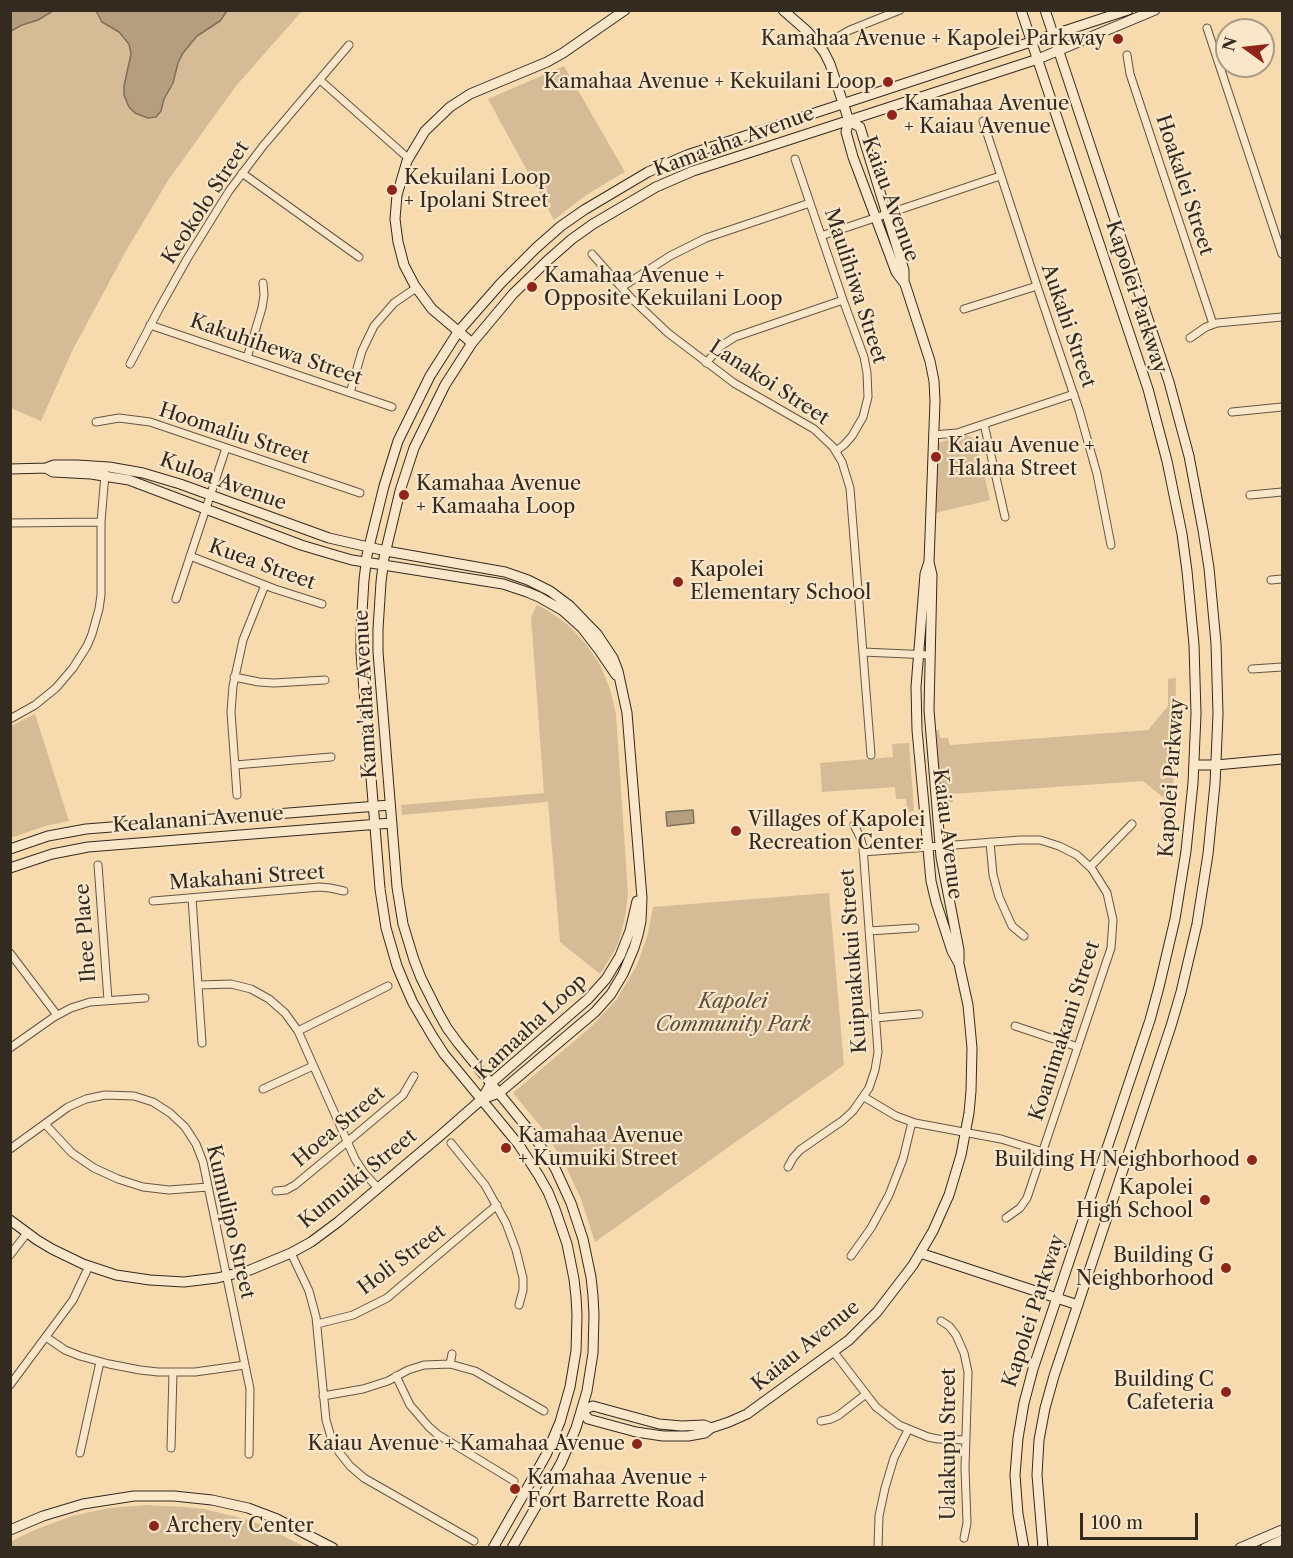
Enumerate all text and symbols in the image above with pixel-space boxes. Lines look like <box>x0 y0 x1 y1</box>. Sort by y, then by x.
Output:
north arrow <box>1215 18 1275 78</box>
place label: Kamahaa Avenue + Kapolei Parkway <box>761 27 1106 51</box>
marker: Kamahaa Avenue + Kapolei Parkway <box>1111 32 1125 46</box>
text: N <box>1218 35 1241 53</box>
place label: Kamahaa Avenue + Kekuilani Loop <box>544 70 876 94</box>
marker: Kamahaa Avenue + Kekuilani Loop <box>881 75 895 89</box>
place label: Kamahaa Avenue + Kaiau Avenue <box>904 92 1069 139</box>
street label: Kama'aha Avenue <box>650 102 818 182</box>
marker: Kamahaa Avenue + Kaiau Avenue <box>885 108 899 122</box>
street label: Hoakalei Street <box>1150 112 1218 258</box>
street label: Kaiau Avenue <box>856 133 924 265</box>
street label: Keokolo Street <box>157 137 255 269</box>
place label: Kekuilani Loop + Ipolani Street <box>404 166 551 213</box>
marker: Kekuilani Loop + Ipolani Street <box>385 183 399 197</box>
street label: Maulihiwa Street <box>819 205 891 367</box>
street label: Kapolei Parkway <box>1100 217 1172 377</box>
street label: Aukahi Street <box>1036 261 1100 391</box>
place label: Kamahaa Avenue + Opposite Kekuilani Loop <box>544 264 783 311</box>
marker: Kamahaa Avenue + Opposite Kekuilani Loop <box>525 280 539 294</box>
street label: Kakuhihewa Street <box>187 309 365 391</box>
street label: Lanakoi Street <box>705 335 833 431</box>
street label: Hoomaliu Street <box>156 398 312 470</box>
place label: Kaiau Avenue + Halana Street <box>948 434 1095 481</box>
street label: Kuloa Avenue <box>156 448 290 516</box>
marker: Kaiau Avenue + Halana Street <box>929 450 943 464</box>
place label: Kamahaa Avenue + Kamaaha Loop <box>416 472 581 519</box>
marker: Kamahaa Avenue + Kamaaha Loop <box>397 488 411 502</box>
street label: Kuea Street <box>205 535 319 595</box>
place label: Kapolei Elementary School <box>690 558 871 605</box>
marker: Kapolei Elementary School <box>671 575 685 589</box>
street label: Kama'aha Avenue <box>350 609 382 779</box>
street label: Kapolei Parkway <box>1154 698 1190 858</box>
street label: Kaiau Avenue <box>927 767 967 901</box>
street label: Kealanani Avenue <box>112 802 284 838</box>
place label: Villages of Kapolei Recreation Center <box>748 808 925 855</box>
marker: Villages of Kapolei Recreation Center <box>729 824 743 838</box>
street label: Makahani Street <box>168 861 326 895</box>
street label: Kuipuakukui Street <box>836 868 872 1054</box>
street label: Ihee Place <box>71 883 101 983</box>
street label: Koanimakani Street <box>1025 938 1105 1124</box>
street label: Kamaaha Loop <box>470 969 592 1085</box>
park label: Kapolei Community Park <box>655 990 811 1037</box>
street label: Hoea Street <box>288 1082 390 1172</box>
street label: Kumuiki Street <box>294 1124 422 1234</box>
place label: Kamahaa Avenue + Kumuiki Street <box>518 1124 683 1171</box>
marker: Kamahaa Avenue + Kumuiki Street <box>499 1141 513 1155</box>
street label: Kumulipo Street <box>201 1143 259 1301</box>
place label: Building H Neighborhood <box>994 1148 1240 1172</box>
marker: Building H Neighborhood <box>1245 1153 1259 1167</box>
place label: Kapolei High School <box>1076 1176 1193 1223</box>
marker: Kapolei High School <box>1198 1193 1212 1207</box>
street label: Holi Street <box>354 1219 450 1301</box>
street label: Kapolei Parkway <box>998 1231 1070 1391</box>
place label: Building G Neighborhood <box>1076 1244 1214 1291</box>
marker: Building G Neighborhood <box>1219 1261 1233 1275</box>
street label: Kaiau Avenue <box>747 1295 865 1397</box>
street label: Ualakupu Street <box>937 1368 961 1520</box>
place label: Building C Cafeteria <box>1114 1368 1214 1415</box>
marker: Building C Cafeteria <box>1219 1385 1233 1399</box>
place label: Kaiau Avenue + Kamahaa Avenue <box>308 1432 625 1456</box>
marker: Kaiau Avenue + Kamahaa Avenue <box>630 1437 644 1451</box>
place label: Kamahaa Avenue + Fort Barrette Road <box>527 1466 708 1513</box>
marker: Kamahaa Avenue + Fort Barrette Road <box>508 1482 522 1496</box>
scale bar <box>1083 1501 1202 1539</box>
text: 100 m <box>1091 1512 1143 1534</box>
place label: Archery Center <box>166 1514 314 1538</box>
marker: Archery Center <box>147 1519 161 1533</box>

